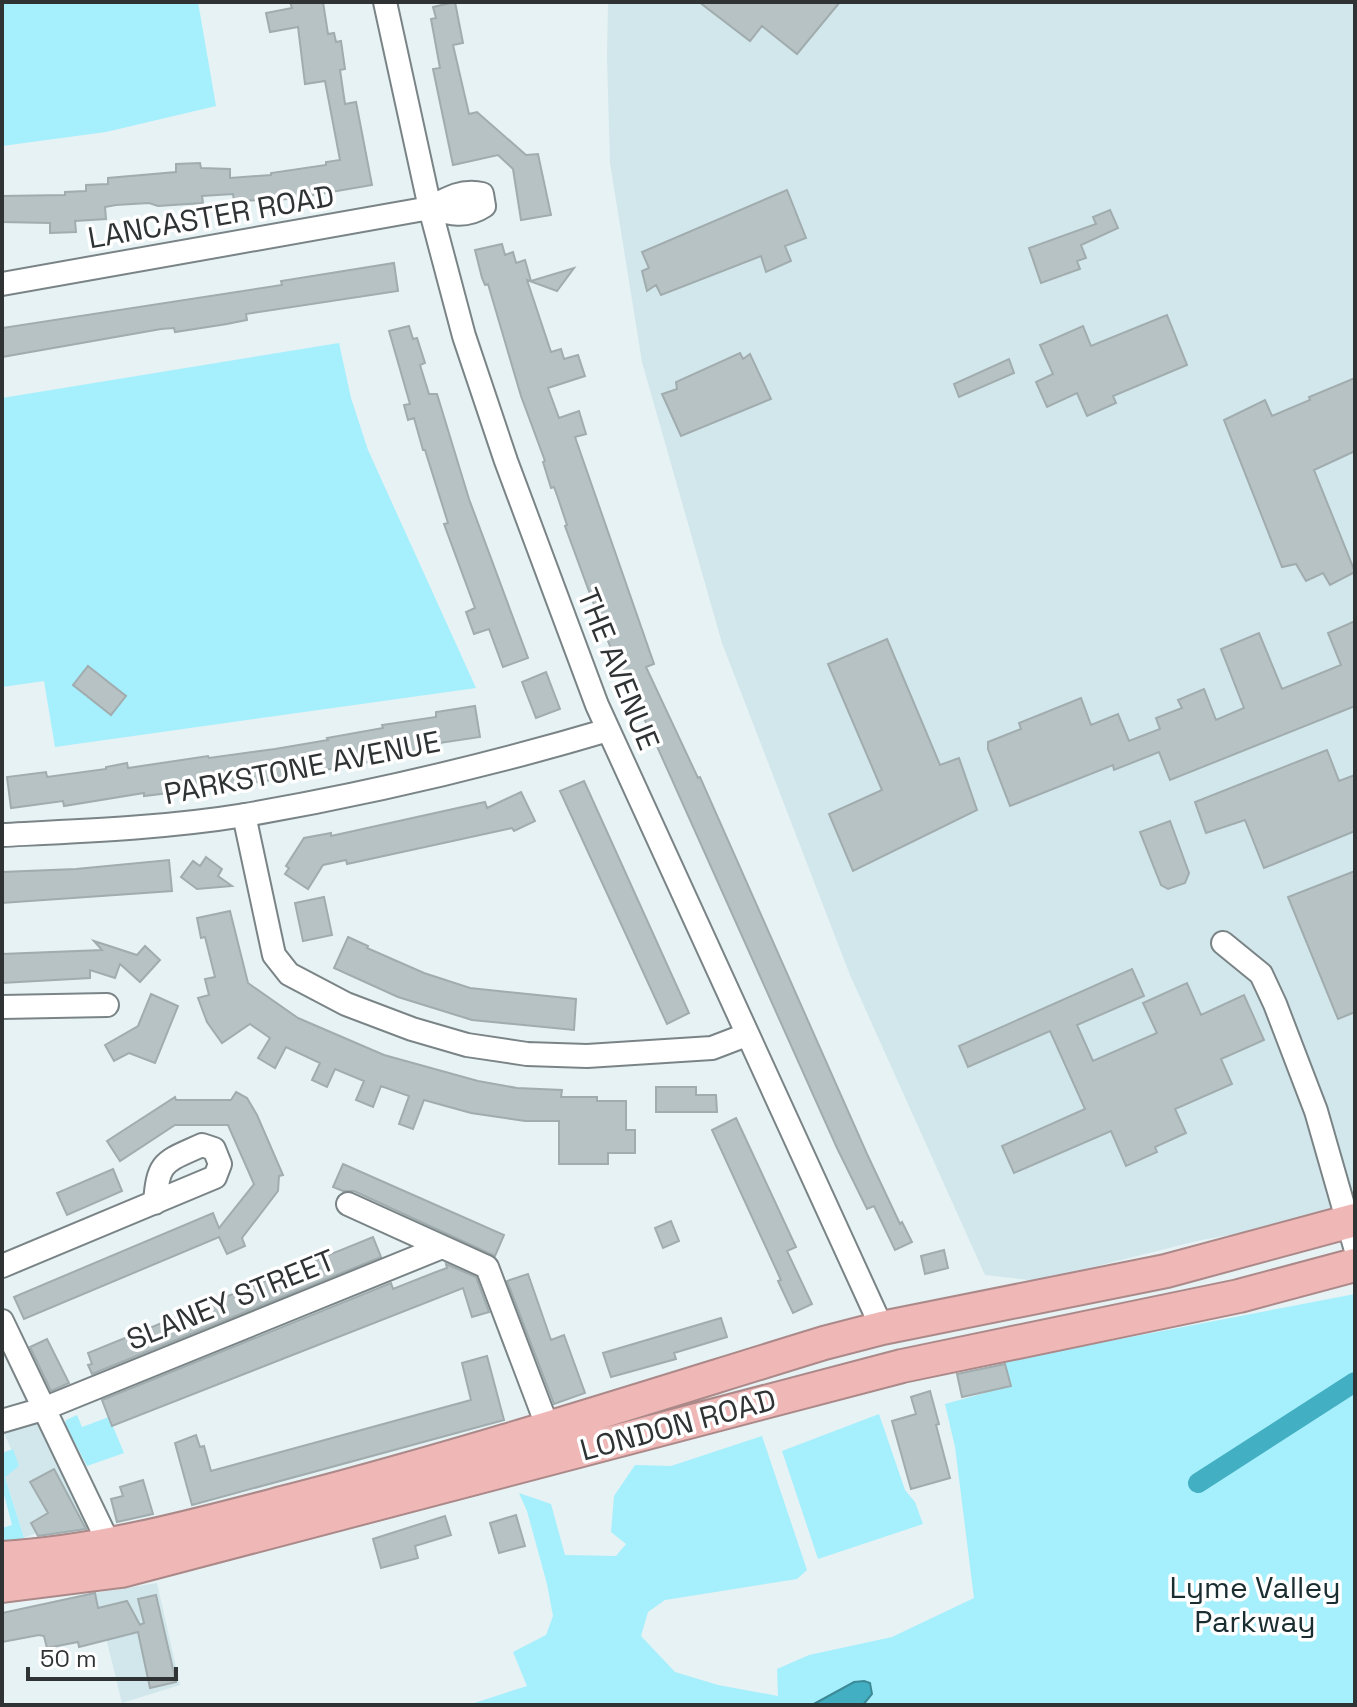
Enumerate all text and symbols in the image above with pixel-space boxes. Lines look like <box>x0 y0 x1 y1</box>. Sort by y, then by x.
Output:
street label: LANCASTER ROAD <box>85 176 337 257</box>
street label: THE AVENUE <box>568 582 669 755</box>
street label: PARKSTONE AVENUE <box>161 722 443 813</box>
street label: SLANEY STREET <box>121 1240 341 1359</box>
street label: LONDON ROAD <box>576 1380 780 1469</box>
park label: Lyme Valley Parkway <box>1169 1568 1341 1641</box>
scale bar <box>28 1631 176 1681</box>
text: 50 m <box>40 1643 97 1674</box>

